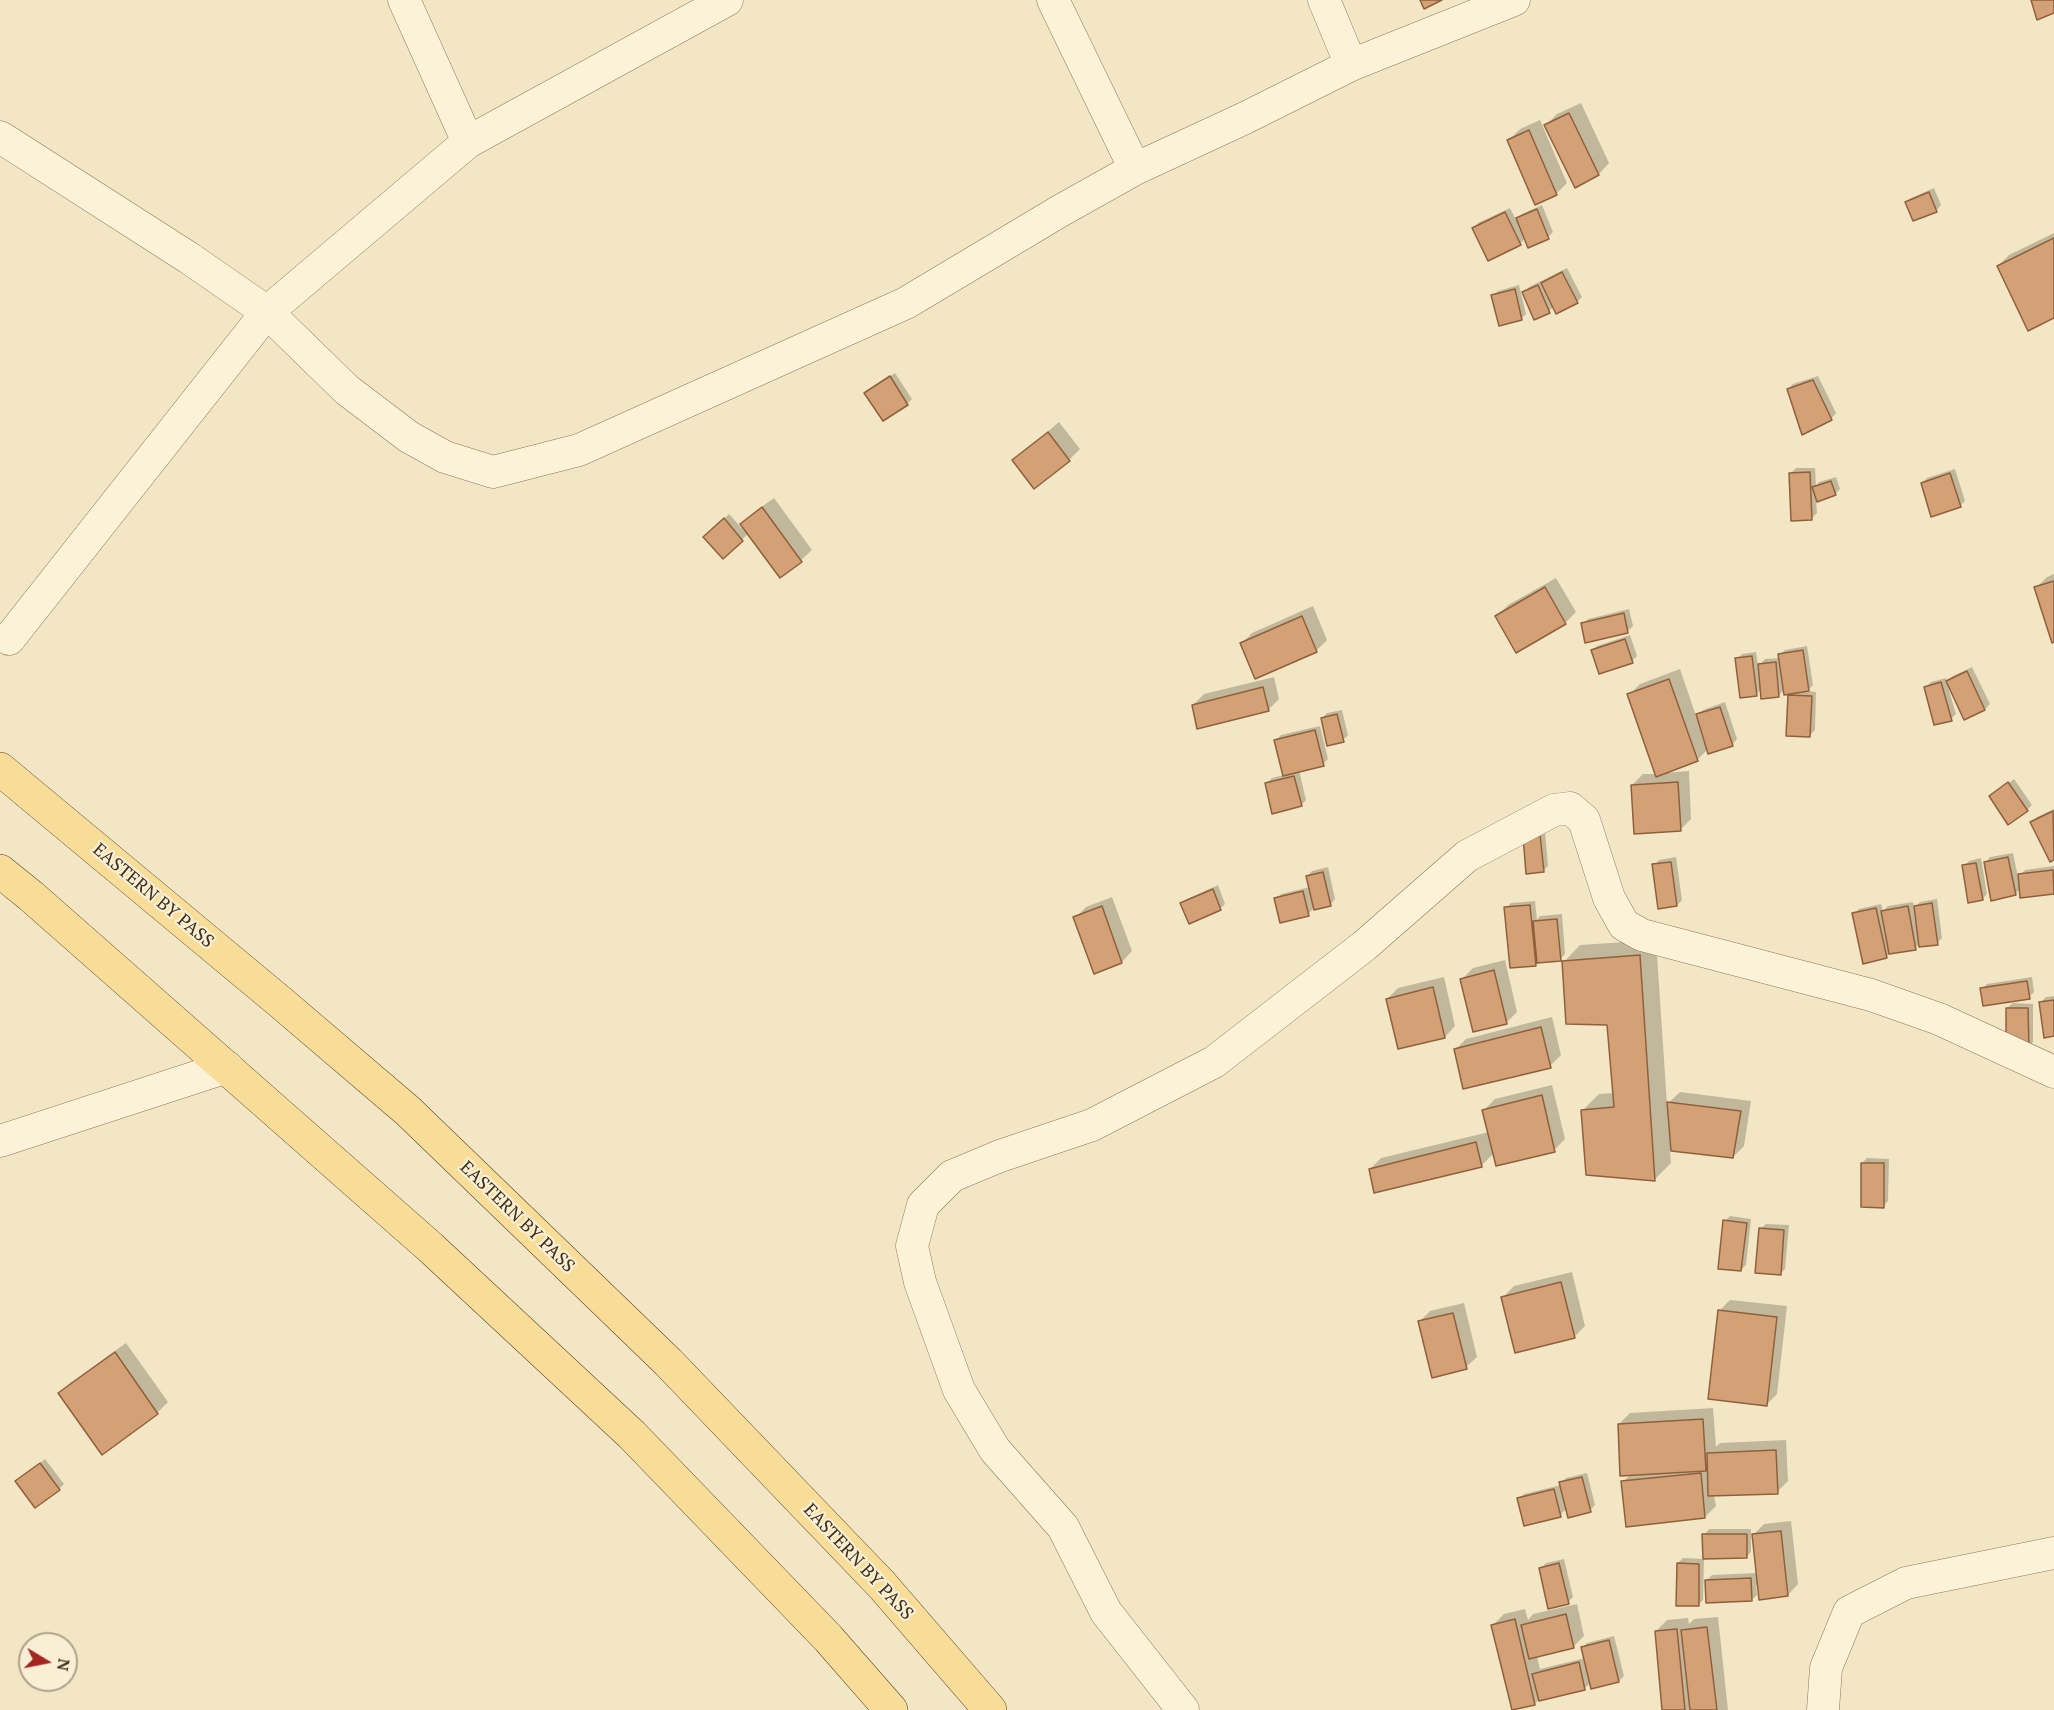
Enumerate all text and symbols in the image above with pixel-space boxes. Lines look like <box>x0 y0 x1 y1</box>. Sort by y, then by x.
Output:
street label: EASTERN BY PASS <box>88 839 218 953</box>
street label: EASTERN BY PASS <box>455 1157 579 1277</box>
street label: EASTERN BY PASS <box>799 1499 917 1625</box>
north arrow <box>18 1632 78 1692</box>
text: N <box>52 1657 76 1673</box>

